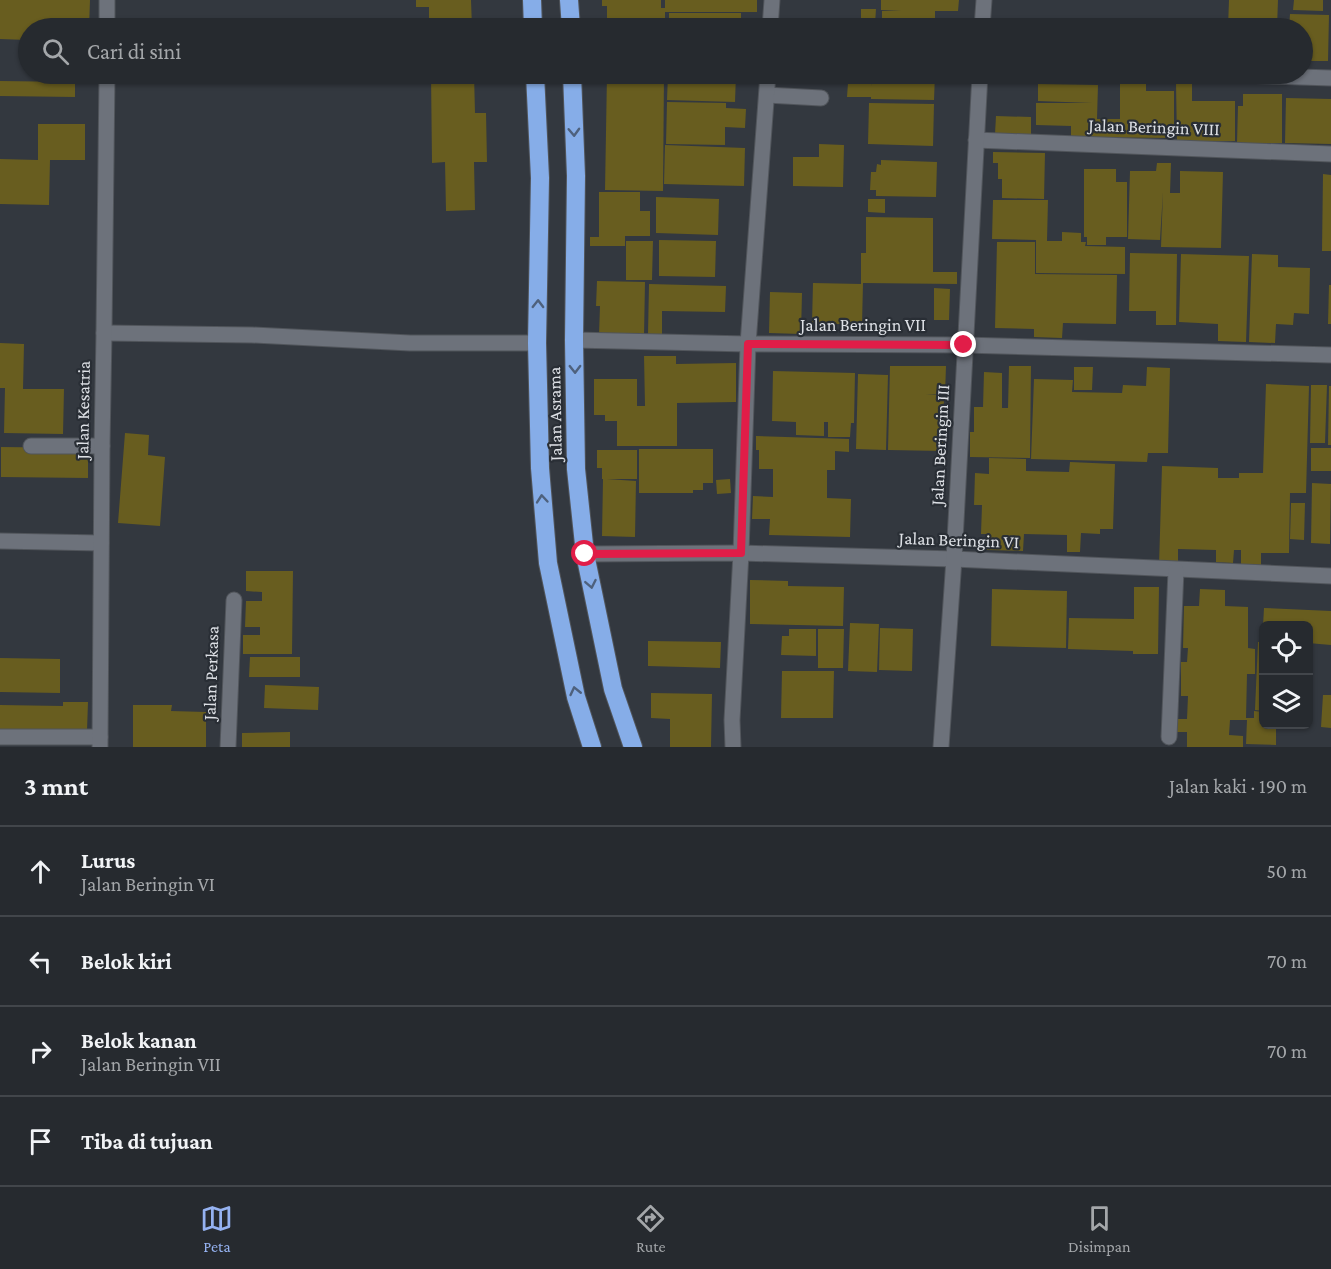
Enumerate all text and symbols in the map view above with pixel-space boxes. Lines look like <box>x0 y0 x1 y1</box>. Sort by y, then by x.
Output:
search box <box>18 18 1313 84</box>
icon: search <box>39 35 72 68</box>
text: Cari di sini <box>87 39 181 64</box>
street label: Jalan Beringin VIII <box>1086 115 1220 139</box>
one-way arrow <box>568 127 581 136</box>
one-way arrow <box>531 300 544 309</box>
street label: Jalan Beringin VII <box>798 315 926 335</box>
route end <box>950 331 976 357</box>
street label: Jalan Kesatria <box>72 361 94 461</box>
one-way arrow <box>569 364 581 373</box>
street label: Jalan Asrama <box>544 367 566 463</box>
street label: Jalan Beringin III <box>927 384 953 508</box>
one-way arrow <box>536 495 549 504</box>
street label: Jalan Beringin VI <box>896 528 1020 552</box>
route start <box>571 540 597 566</box>
one-way arrow <box>584 579 597 589</box>
map controls <box>1259 621 1313 729</box>
button: locate <box>1259 621 1313 675</box>
street label: Jalan Perkasa <box>199 625 223 723</box>
button: layers <box>1259 675 1313 729</box>
one-way arrow <box>569 687 582 697</box>
text: 3 mnt <box>24 772 88 801</box>
text: Jalan kaki · 190 m <box>1169 775 1307 797</box>
text: Lurus <box>81 848 135 873</box>
icon: ahead <box>24 855 57 888</box>
text: 50 m <box>1266 860 1307 882</box>
text: Jalan Beringin VI <box>81 873 215 895</box>
icon: left <box>24 945 57 978</box>
text: Belok kiri <box>81 949 172 974</box>
text: 70 m <box>1267 950 1307 972</box>
text: Belok kanan <box>81 1028 197 1053</box>
icon: right <box>24 1035 57 1068</box>
text: 70 m <box>1267 1040 1307 1062</box>
text: Jalan Beringin VII <box>81 1053 221 1075</box>
icon: arrive <box>24 1125 57 1158</box>
text: Tiba di tujuan <box>81 1129 213 1154</box>
tab: Peta <box>200 1202 233 1255</box>
tab: Rute <box>634 1202 667 1255</box>
tab: Disimpan <box>1068 1202 1131 1255</box>

